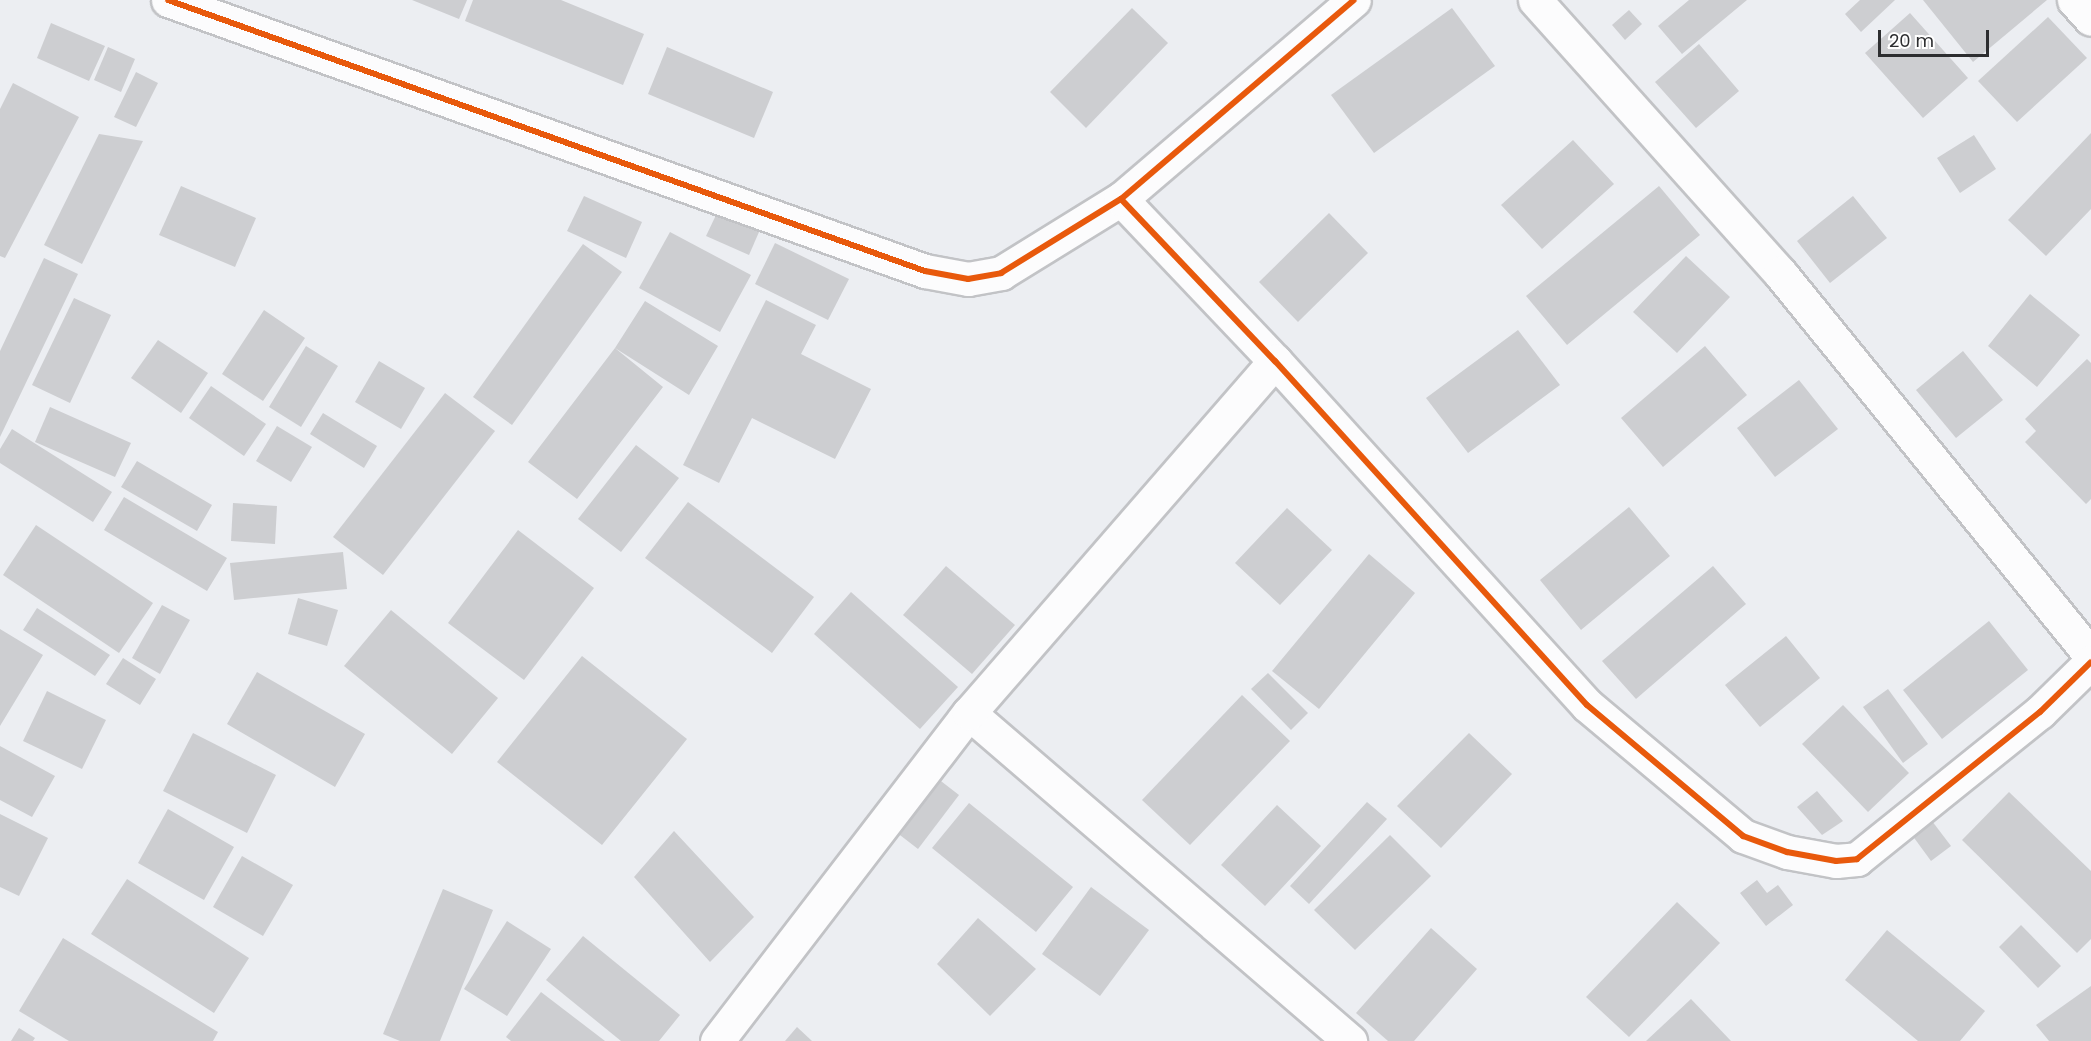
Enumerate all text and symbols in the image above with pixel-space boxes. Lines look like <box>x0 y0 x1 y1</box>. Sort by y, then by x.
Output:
scale bar <box>1881 18 1992 56</box>
text: 20 m <box>1889 28 1934 53</box>

